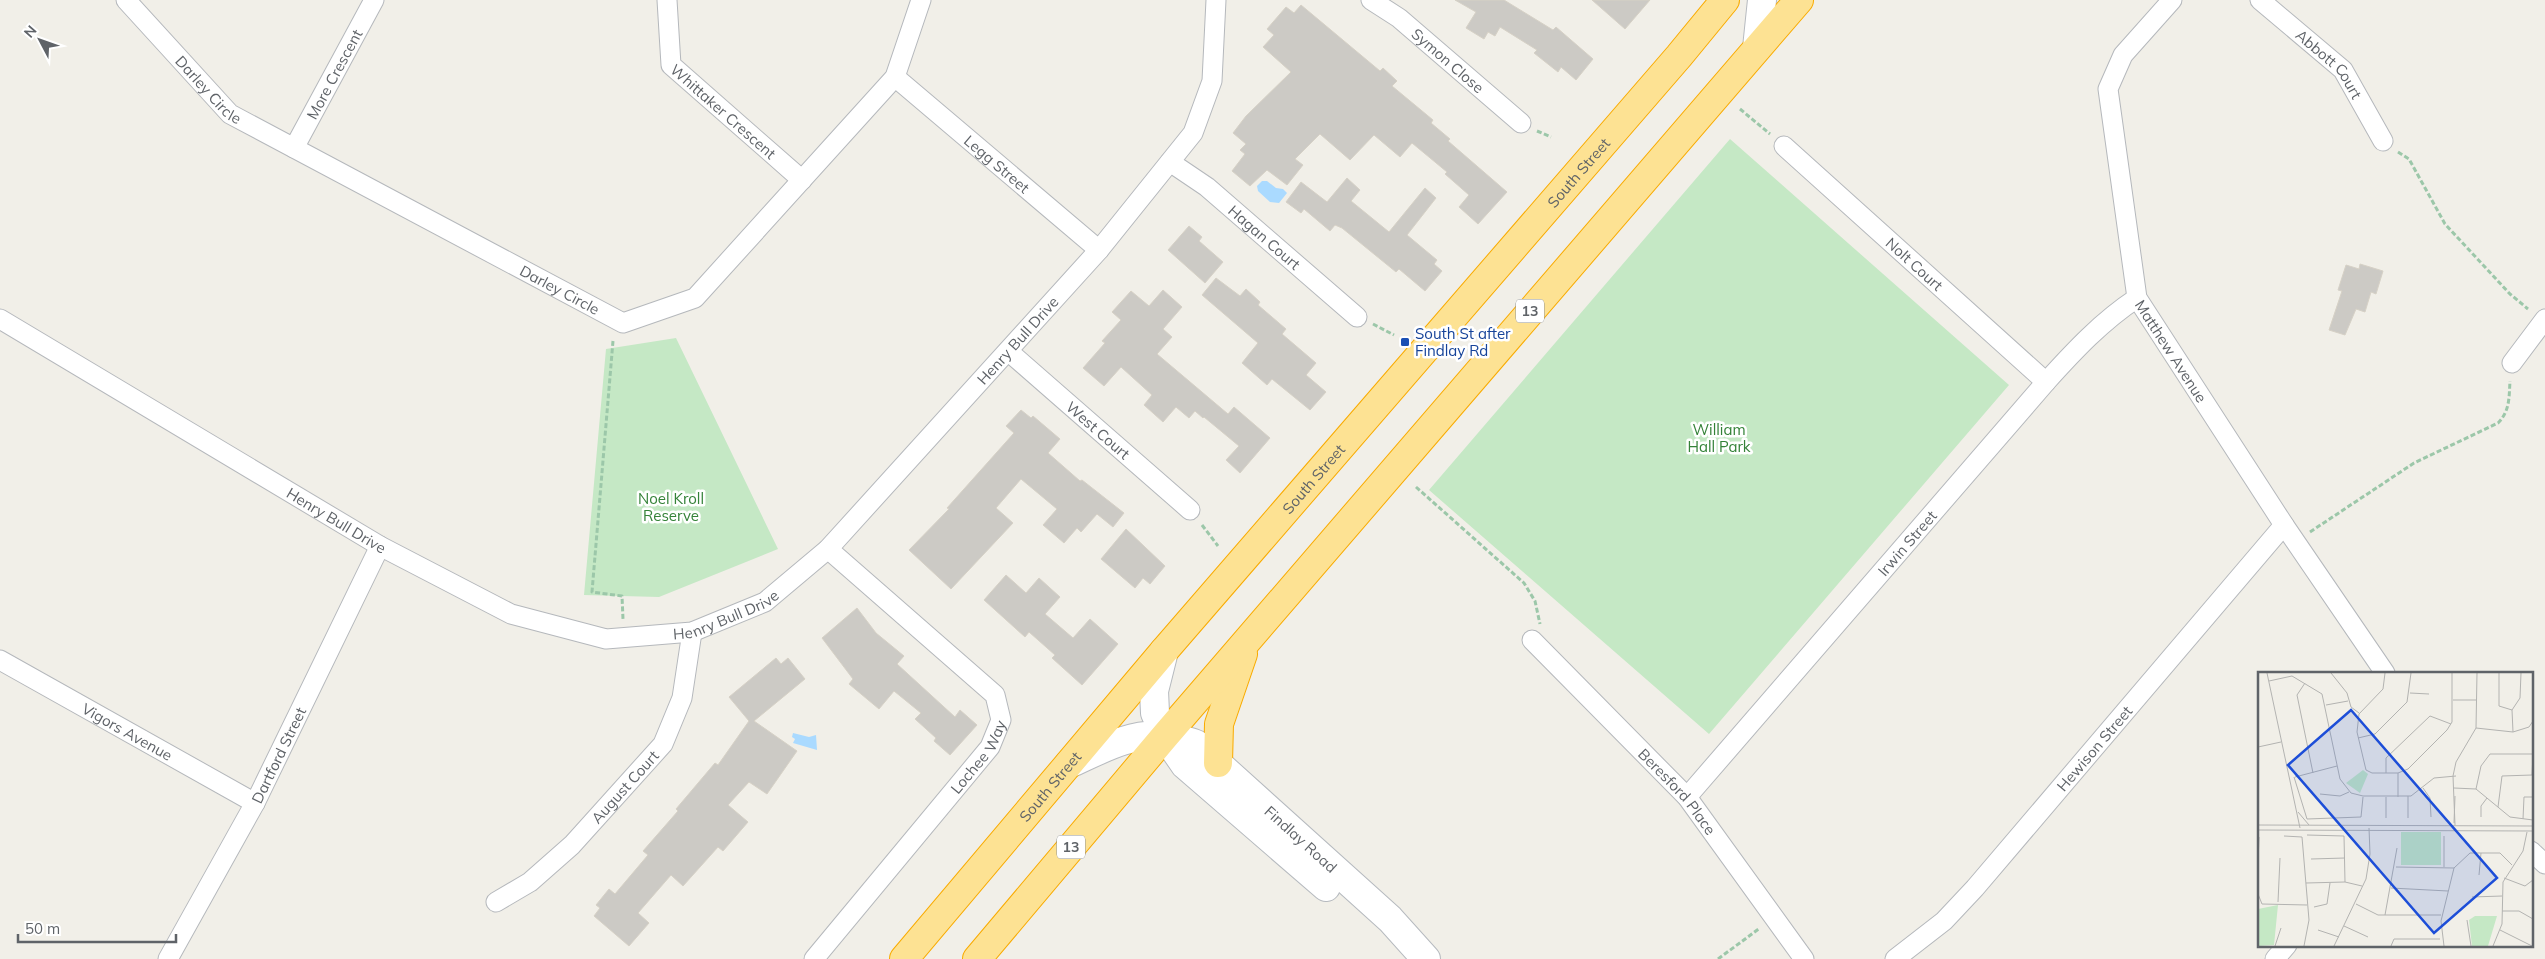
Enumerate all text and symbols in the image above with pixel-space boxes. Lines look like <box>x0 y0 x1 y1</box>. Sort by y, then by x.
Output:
north arrow <box>15 15 65 65</box>
text: N <box>20 22 40 41</box>
street label: Symon Close <box>1408 24 1488 97</box>
street label: Abbott Court <box>2292 25 2367 102</box>
street label: More Crescent <box>302 26 366 122</box>
street label: Darley Circle <box>172 51 245 128</box>
street label: Whittaker Crescent <box>667 60 780 163</box>
street label: Legg Street <box>961 131 1034 197</box>
street label: South Street <box>1543 134 1614 211</box>
street label: Hagan Court <box>1225 201 1305 273</box>
street label: Nolt Court <box>1882 233 1947 294</box>
street label: Darley Circle <box>517 261 603 318</box>
street label: Henry Bull Drive <box>973 292 1062 388</box>
street label: Matthew Avenue <box>2131 296 2211 406</box>
road number: 13 <box>1516 300 1544 322</box>
place label: South St after Findlay Rd <box>1415 324 1511 360</box>
marker: South St after Findlay Rd <box>1399 336 1411 348</box>
street label: West Court <box>1063 397 1134 463</box>
park label: William Hall Park <box>1687 420 1751 456</box>
street label: South Street <box>1278 440 1349 517</box>
street label: Henry Bull Drive <box>283 483 389 557</box>
park label: Noel Kroll Reserve <box>638 489 704 525</box>
street label: Irwin Street <box>1873 506 1940 580</box>
street label: Henry Bull Drive <box>672 585 782 643</box>
inset map <box>2258 672 2532 946</box>
street label: Vigors Avenue <box>79 698 176 764</box>
street label: Hewison Street <box>2052 701 2136 795</box>
street label: Dartford Street <box>247 704 310 806</box>
street label: Lochee Way <box>946 717 1010 797</box>
street label: Beresford Place <box>1635 744 1720 838</box>
street label: August Court <box>587 746 662 827</box>
street label: South Street <box>1015 747 1085 825</box>
street label: Findlay Road <box>1261 801 1341 876</box>
road number: 13 <box>1057 836 1085 859</box>
scale bar <box>18 912 175 944</box>
text: 50 m <box>25 919 60 938</box>

